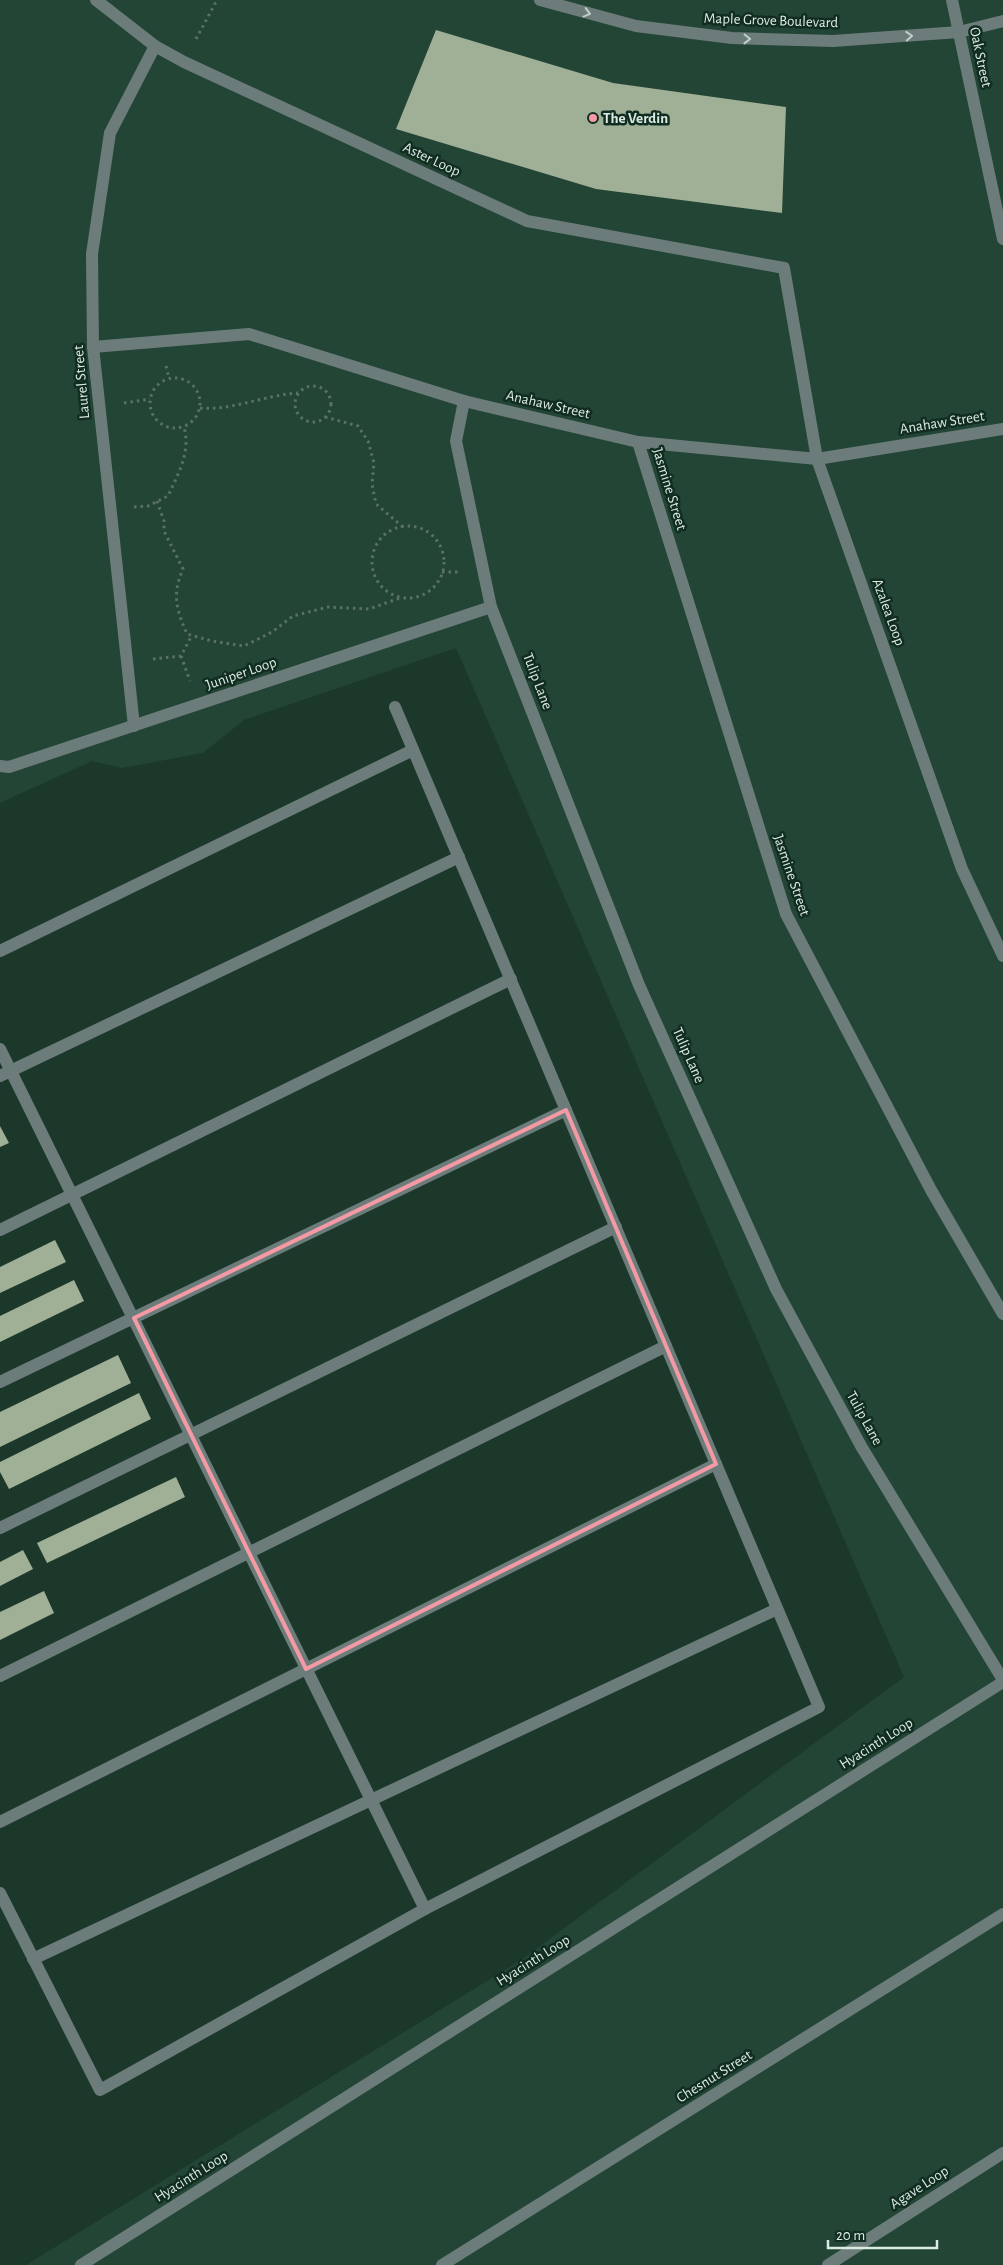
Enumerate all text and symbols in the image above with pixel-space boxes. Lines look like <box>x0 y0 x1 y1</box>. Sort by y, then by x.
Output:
one-way arrow <box>582 7 591 18</box>
street label: Maple Grove Boulevard <box>703 11 839 30</box>
street label: Oak Street <box>967 26 994 89</box>
one-way arrow <box>905 30 913 41</box>
one-way arrow <box>743 33 751 44</box>
place label: The Verdin <box>603 111 668 126</box>
marker: The Verdin <box>587 112 599 124</box>
street label: Aster Loop <box>401 140 463 179</box>
street label: Laurel Street <box>71 344 92 419</box>
street label: Anahaw Street <box>504 388 591 421</box>
street label: Anahaw Street <box>899 408 986 437</box>
street label: Jasmine Street <box>650 446 689 532</box>
street label: Azalea Loop <box>869 577 908 648</box>
street label: Tulip Lane <box>520 651 555 711</box>
street label: Juniper Loop <box>204 654 278 693</box>
street label: Jasmine Street <box>771 833 813 918</box>
street label: Tulip Lane <box>670 1025 707 1085</box>
street label: Tulip Lane <box>844 1389 885 1448</box>
street label: Hyacinth Loop <box>837 1715 916 1772</box>
street label: Hyacinth Loop <box>494 1932 573 1989</box>
street label: Chesnut Street <box>674 2047 755 2106</box>
street label: Hyacinth Loop <box>152 2148 231 2205</box>
street label: Agave Loop <box>887 2163 951 2212</box>
scale bar <box>828 2218 937 2250</box>
text: 20 m <box>836 2228 865 2243</box>

